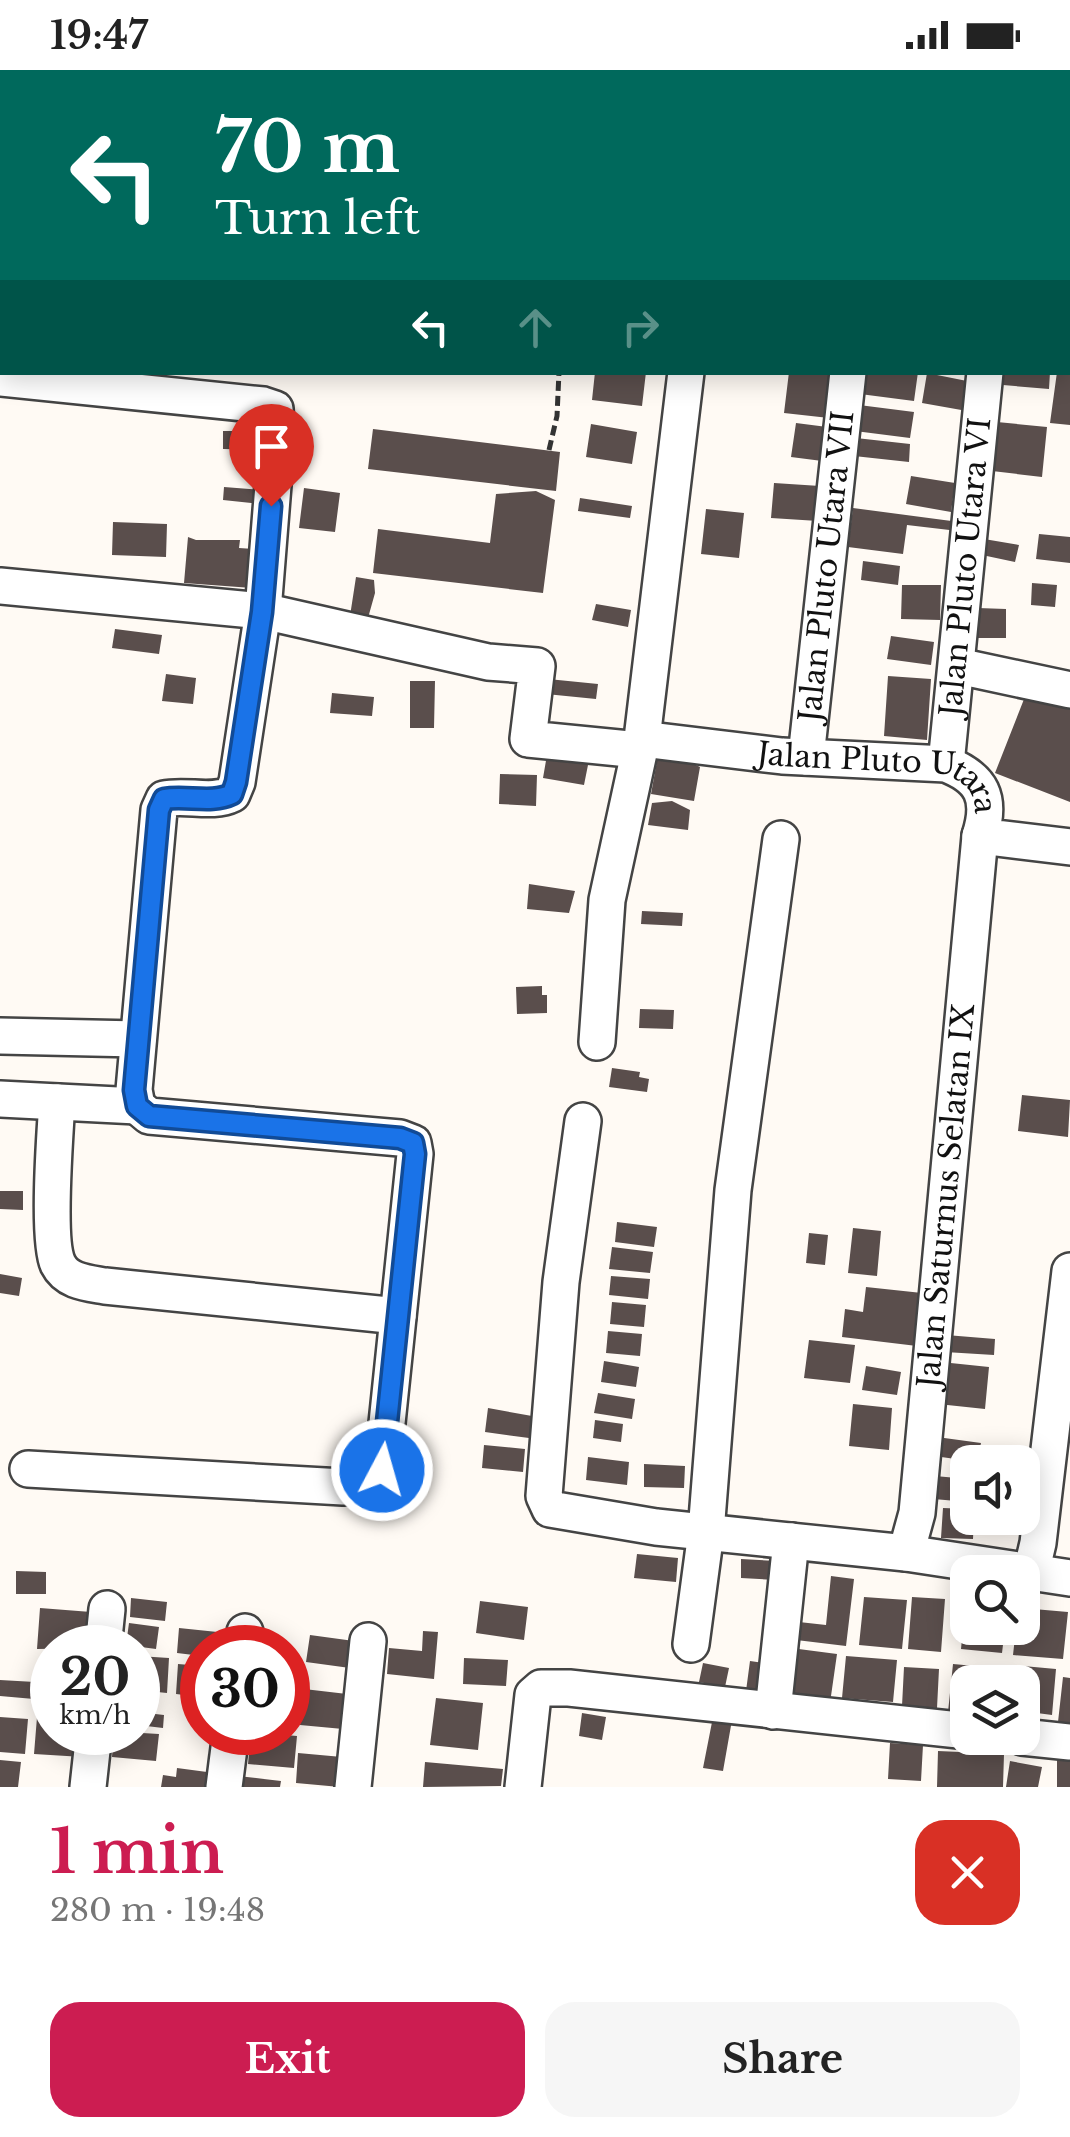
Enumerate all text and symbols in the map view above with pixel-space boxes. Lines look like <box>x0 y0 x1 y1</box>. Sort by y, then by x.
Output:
text: 19:47 <box>50 12 148 59</box>
text: 70 m <box>215 104 400 191</box>
icon: left <box>50 110 180 240</box>
text: Turn left <box>215 190 420 246</box>
icon: left <box>403 300 458 355</box>
icon: ahead <box>508 300 563 355</box>
icon: right <box>613 300 668 355</box>
pin <box>229 404 314 507</box>
street label: Jalan Pluto Utara VII <box>791 409 862 727</box>
street label: Jalan Pluto Utara VI <box>931 416 998 722</box>
icon: arrive <box>244 419 299 474</box>
street label: Jalan Pluto Utara <box>751 734 1004 815</box>
street label: Jalan Saturnus Selatan IX <box>909 1002 982 1393</box>
position arrow <box>330 1418 434 1522</box>
map controls <box>950 1445 1040 1755</box>
button: sound <box>950 1445 1040 1535</box>
button: search <box>950 1555 1040 1645</box>
speed limit sign: 30 <box>180 1625 310 1755</box>
text: 20 <box>60 1646 130 1709</box>
button: layers <box>950 1665 1040 1755</box>
text: km/h <box>60 1700 130 1731</box>
text: 1 min <box>50 1815 224 1889</box>
button: close <box>915 1820 1020 1925</box>
text: 280 m · 19:48 <box>50 1890 265 1930</box>
button: Exit <box>50 2002 525 2117</box>
button: Share <box>545 2002 1020 2117</box>

